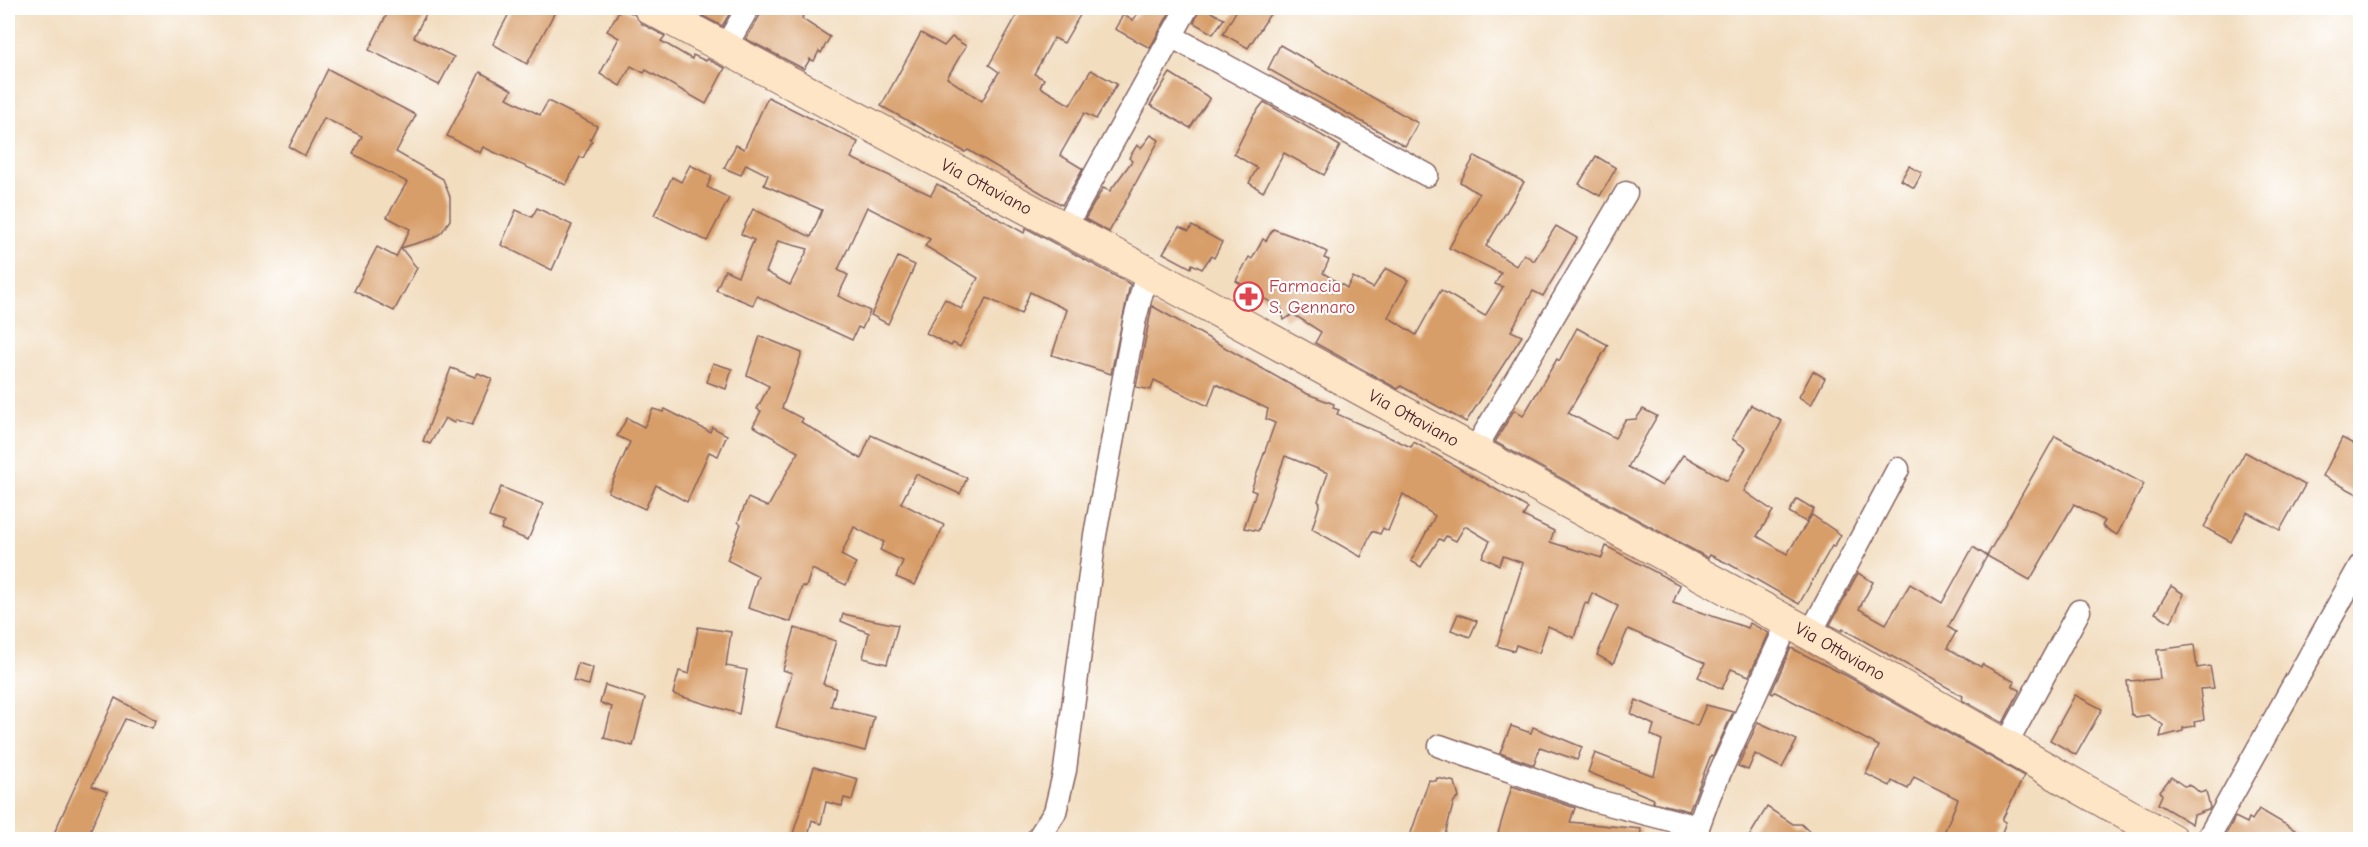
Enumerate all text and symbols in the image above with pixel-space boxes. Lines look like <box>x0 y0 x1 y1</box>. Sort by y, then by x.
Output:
street label: Via Ottaviano <box>937 154 1036 219</box>
place label: Farmacia S. Gennaro <box>1269 276 1355 318</box>
pharmacy icon: Farmacia S. Gennaro <box>1232 280 1264 312</box>
street label: Via Ottaviano <box>1365 385 1463 451</box>
street label: Via Ottaviano <box>1792 617 1889 685</box>

